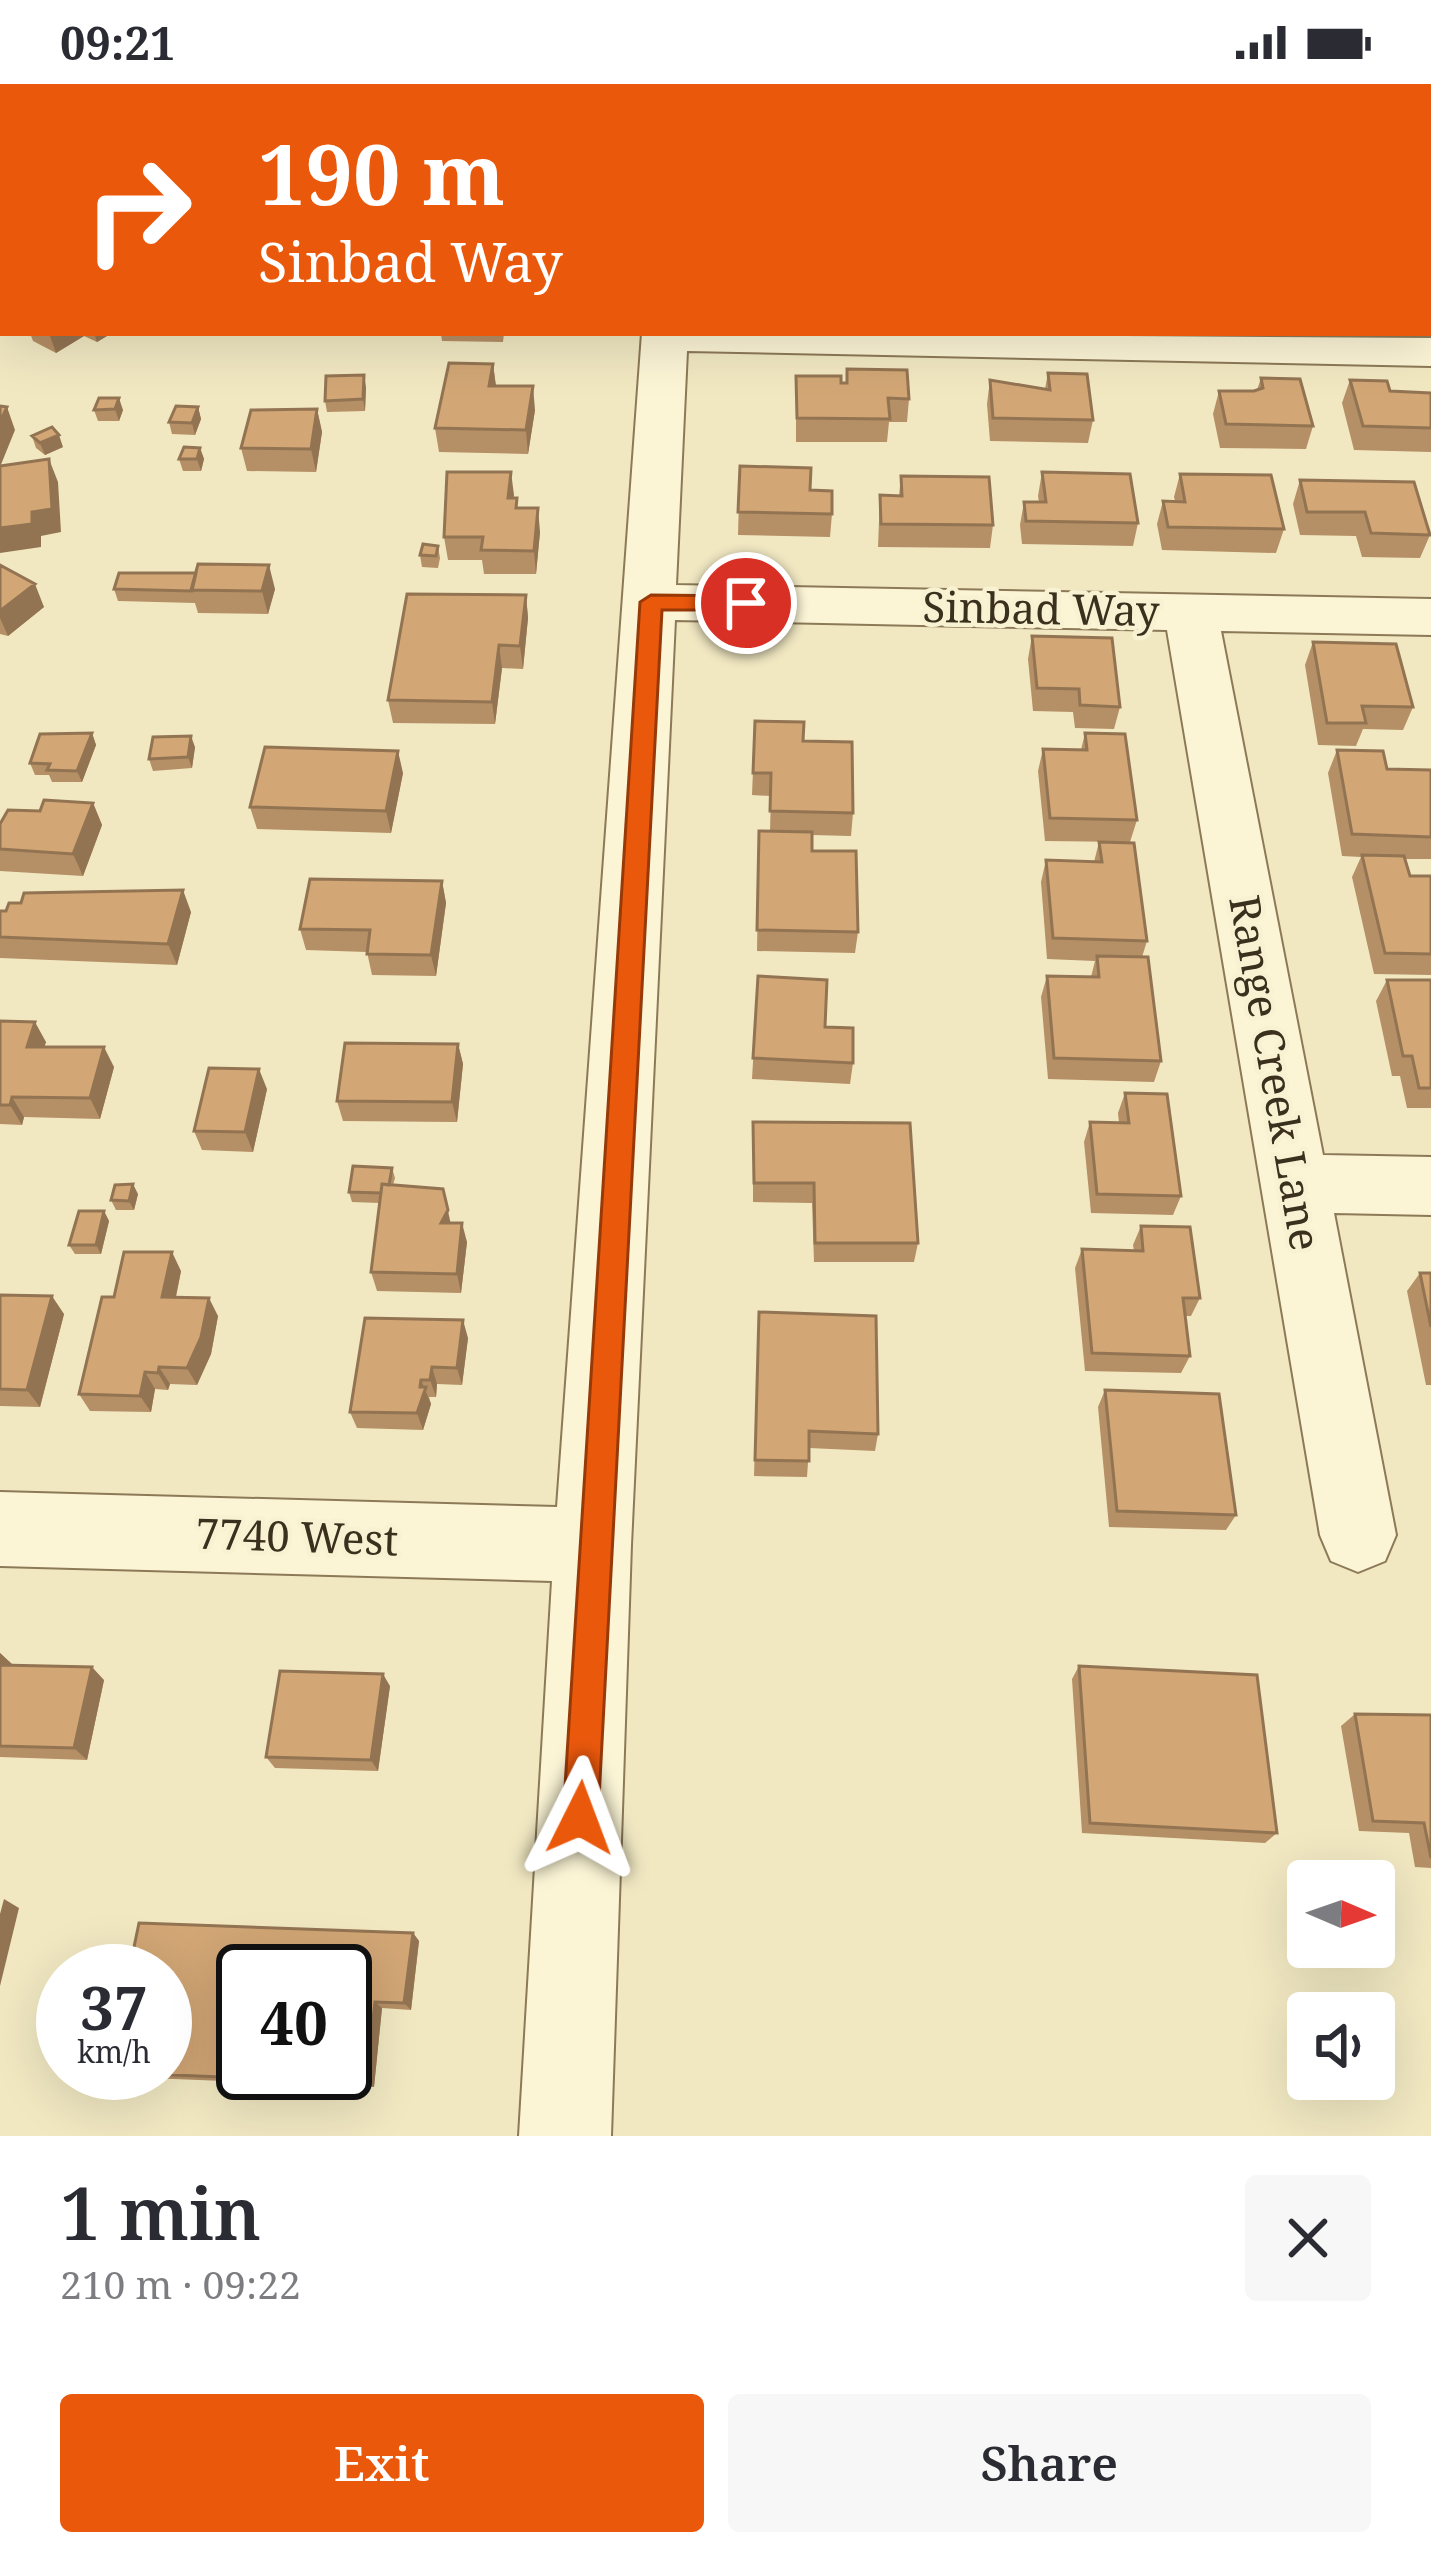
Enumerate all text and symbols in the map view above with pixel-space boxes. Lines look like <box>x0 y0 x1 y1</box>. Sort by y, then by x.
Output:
text: 09:21 <box>60 12 175 73</box>
text: 190 m <box>258 115 505 230</box>
icon: right <box>60 132 216 288</box>
text: Sinbad Way <box>258 224 563 298</box>
pin <box>695 552 797 654</box>
icon: arrive <box>713 570 779 636</box>
street label: Sinbad Way <box>922 577 1160 638</box>
street label: Range Creek Lane <box>1217 891 1336 1255</box>
street label: 7740 West <box>195 1503 399 1568</box>
position arrow <box>517 1755 643 1881</box>
north arrow <box>1287 1860 1395 1968</box>
map controls <box>1287 1860 1395 2100</box>
speed limit sign: 40 <box>216 1944 372 2100</box>
text: 37 <box>80 1966 148 2048</box>
button: sound <box>1287 1992 1395 2100</box>
text: km/h <box>77 2031 151 2072</box>
text: 1 min <box>60 2163 261 2261</box>
button: close <box>1245 2175 1371 2301</box>
text: 210 m · 09:22 <box>60 2257 301 2310</box>
button: Exit <box>60 2394 704 2532</box>
button: Share <box>728 2394 1371 2532</box>

